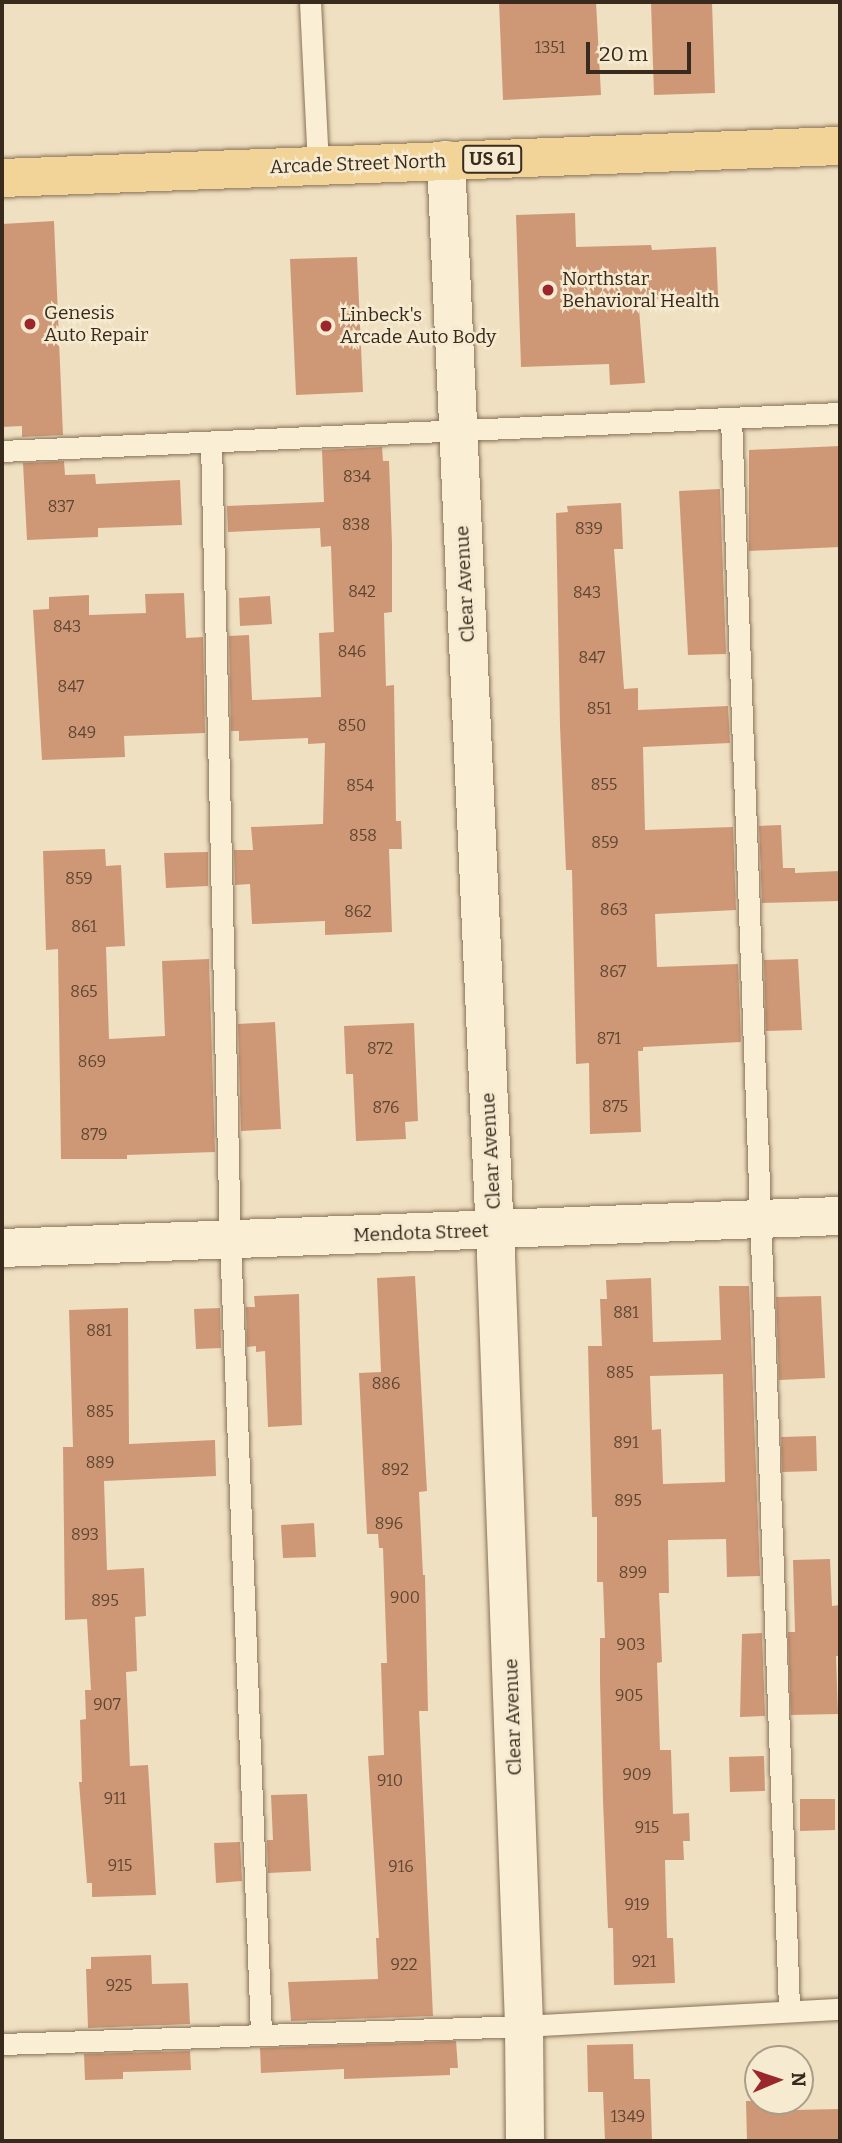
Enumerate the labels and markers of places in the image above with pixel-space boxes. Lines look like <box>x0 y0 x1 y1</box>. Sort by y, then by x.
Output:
place label: Northstar Behavioral Health <box>562 268 720 312</box>
marker: Northstar Behavioral Health <box>540 282 556 298</box>
place label: Genesis Auto Repair <box>44 302 148 346</box>
place label: Linbeck's Arcade Auto Body <box>340 304 496 348</box>
marker: Genesis Auto Repair <box>22 316 38 332</box>
marker: Linbeck's Arcade Auto Body <box>318 318 334 334</box>

